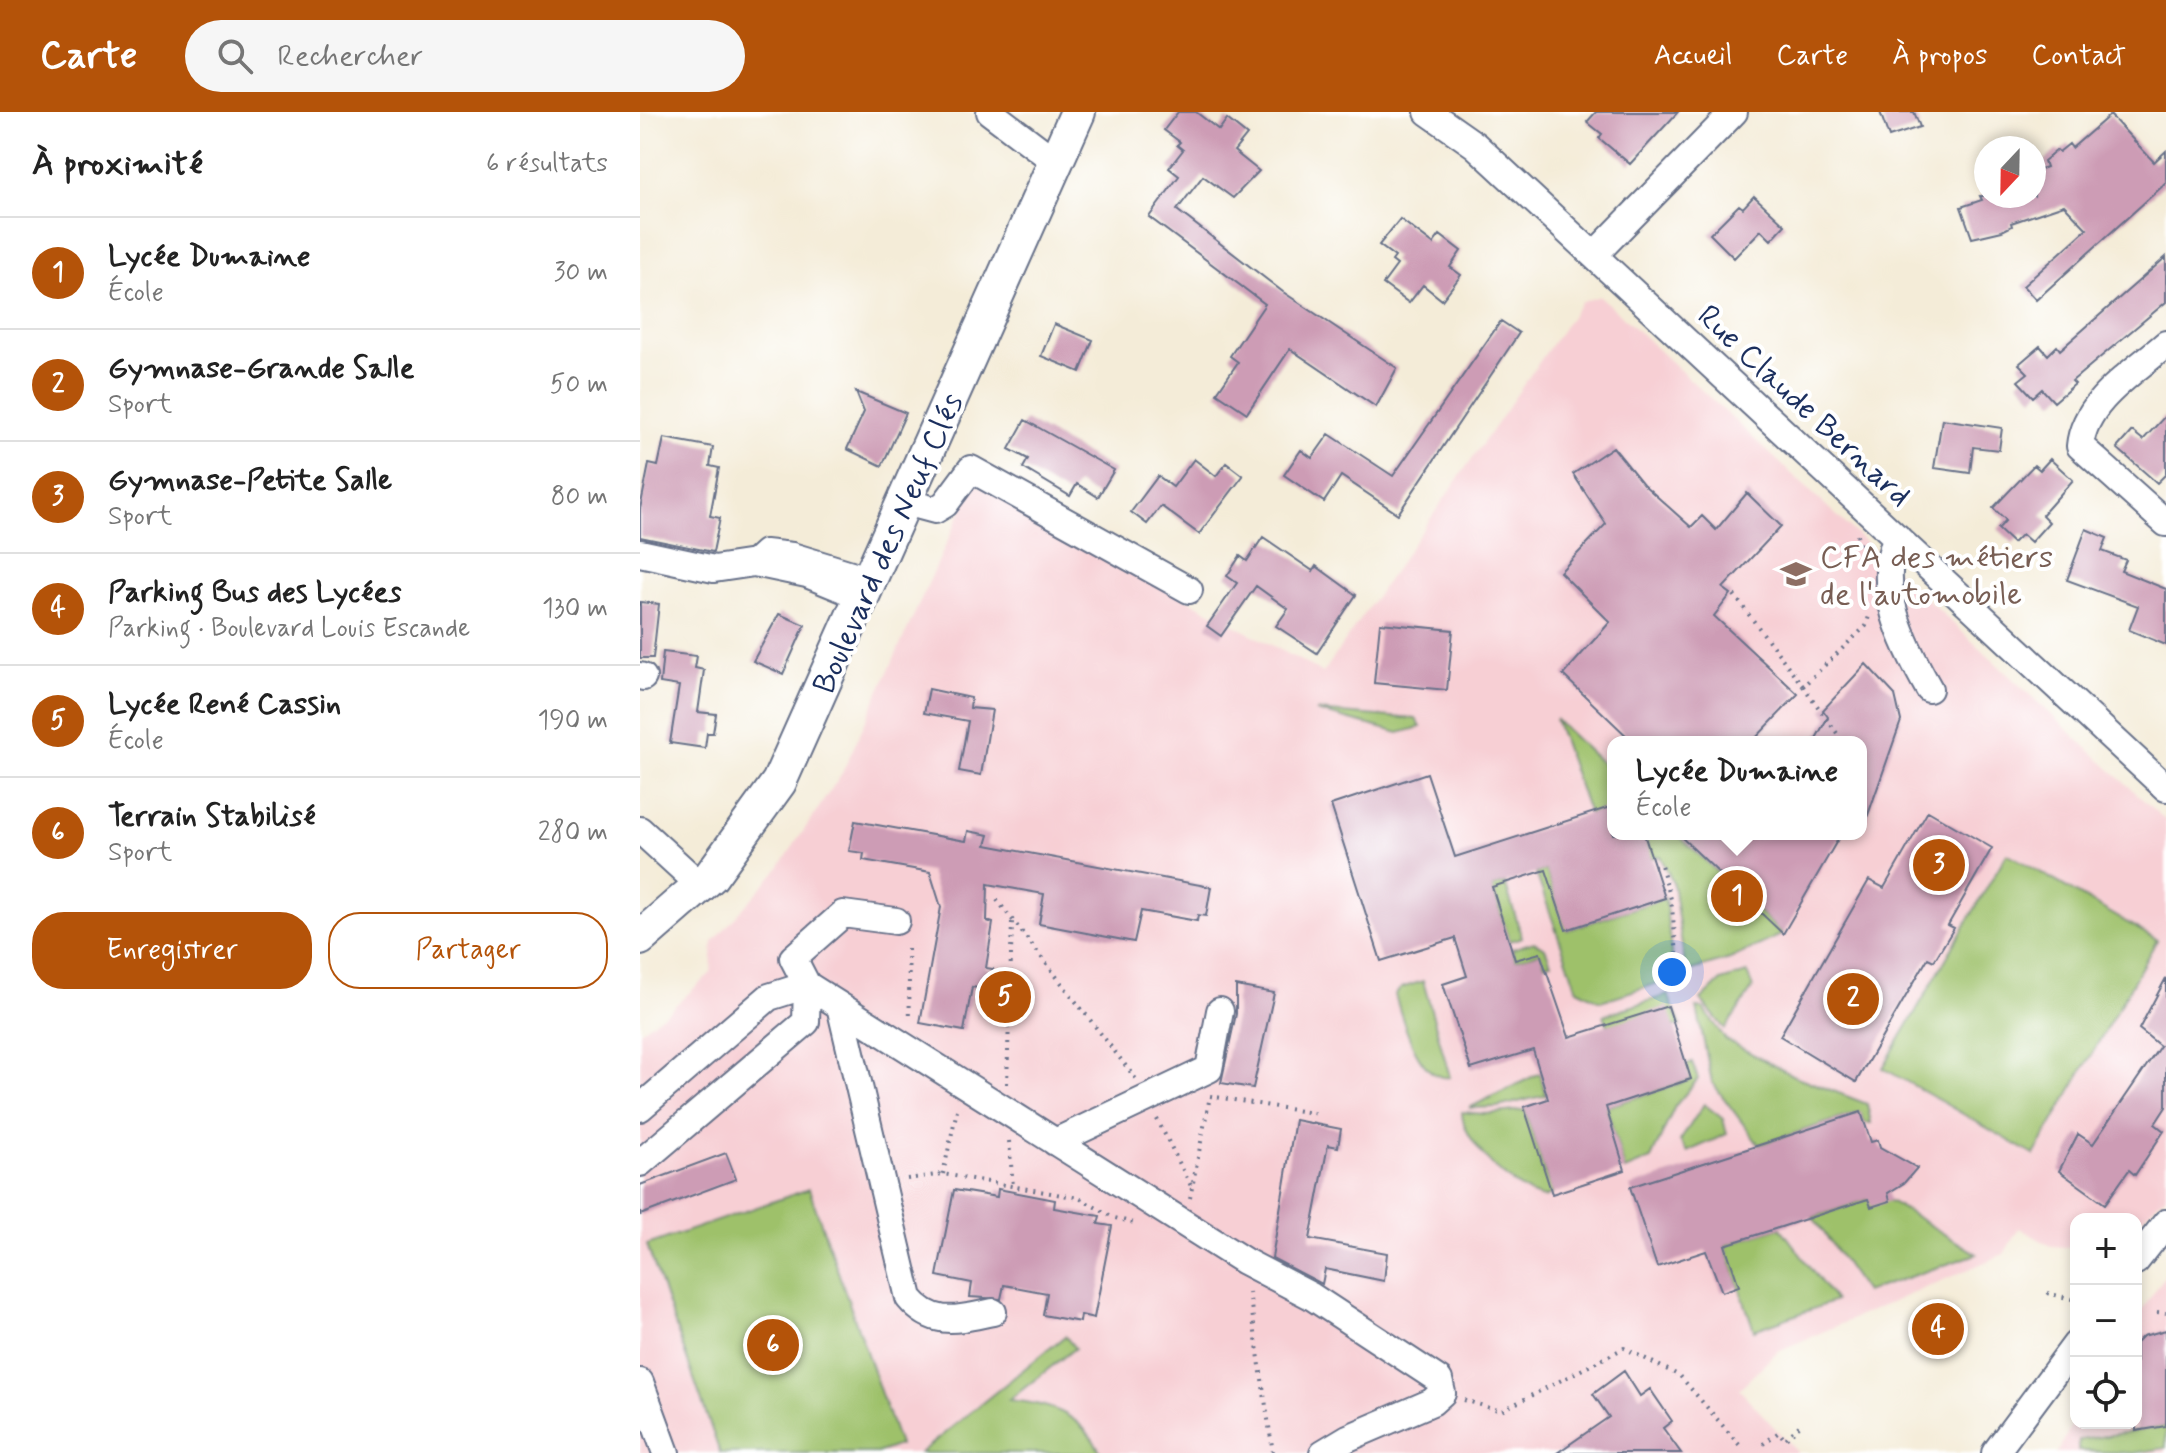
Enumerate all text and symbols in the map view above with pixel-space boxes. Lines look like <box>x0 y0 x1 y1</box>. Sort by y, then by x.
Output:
search box <box>185 20 745 92</box>
text: Carte <box>40 32 137 81</box>
icon: search <box>213 34 257 78</box>
text: Rechercher <box>277 37 423 76</box>
text: Accueil <box>1654 38 1732 75</box>
text: Carte <box>1776 38 1848 75</box>
text: À propos <box>1892 38 1987 75</box>
text: Contact <box>2031 38 2126 75</box>
north arrow <box>1974 136 2046 208</box>
text: À proximité <box>32 142 203 187</box>
text: 6 résultats <box>486 147 608 181</box>
text: Lycée Dumaine <box>108 237 310 276</box>
text: 1 <box>52 256 64 290</box>
text: 30 m <box>554 256 608 290</box>
text: École <box>108 276 164 310</box>
street label: Rue Claude Bernard <box>1687 296 1920 517</box>
text: Gymnase-Grande Salle <box>108 349 415 388</box>
text: 2 <box>52 368 64 402</box>
text: 50 m <box>550 368 608 402</box>
street label: Boulevard des Neuf Clés <box>804 387 974 701</box>
text: Sport <box>108 388 172 422</box>
text: Gymnase-Petite Salle <box>108 461 392 500</box>
text: 3 <box>52 480 64 514</box>
text: 80 m <box>551 480 608 514</box>
text: Sport <box>108 500 172 534</box>
place label: CFA des métiers de l'automobile <box>1820 537 2053 616</box>
school or university icon: CFA des métiers de l'automobile <box>1779 557 1813 591</box>
text: Parking Bus des Lycées <box>108 573 401 612</box>
text: 4 <box>50 592 66 626</box>
text: 130 m <box>542 592 608 626</box>
text: Parking · Boulevard Louis Escande <box>108 612 470 646</box>
text: Lycée René Cassin <box>108 685 341 724</box>
text: 5 <box>50 704 66 738</box>
text: 190 m <box>538 704 608 738</box>
text: École <box>108 724 164 758</box>
popup <box>1607 736 1867 840</box>
text: Lycée Dumaine <box>1636 752 1838 791</box>
text: École <box>1636 791 1691 825</box>
text: Terrain Stabilisé <box>108 797 316 836</box>
text: 6 <box>51 816 65 850</box>
text: 280 m <box>538 816 608 850</box>
pin: 3 <box>1913 835 1965 895</box>
text: Sport <box>108 836 172 870</box>
pin: 1 <box>1711 866 1763 926</box>
button: Enregistrer <box>32 912 312 989</box>
button: Partager <box>328 912 608 989</box>
your location <box>1652 952 1692 992</box>
pin: 5 <box>979 967 1031 1027</box>
pin: 2 <box>1827 969 1879 1029</box>
map controls <box>2070 1213 2142 1429</box>
button: + <box>2070 1213 2142 1285</box>
button: − <box>2070 1285 2142 1357</box>
pin: 4 <box>1912 1299 1964 1359</box>
pin: 6 <box>747 1315 799 1375</box>
button: locate <box>2070 1357 2142 1429</box>

